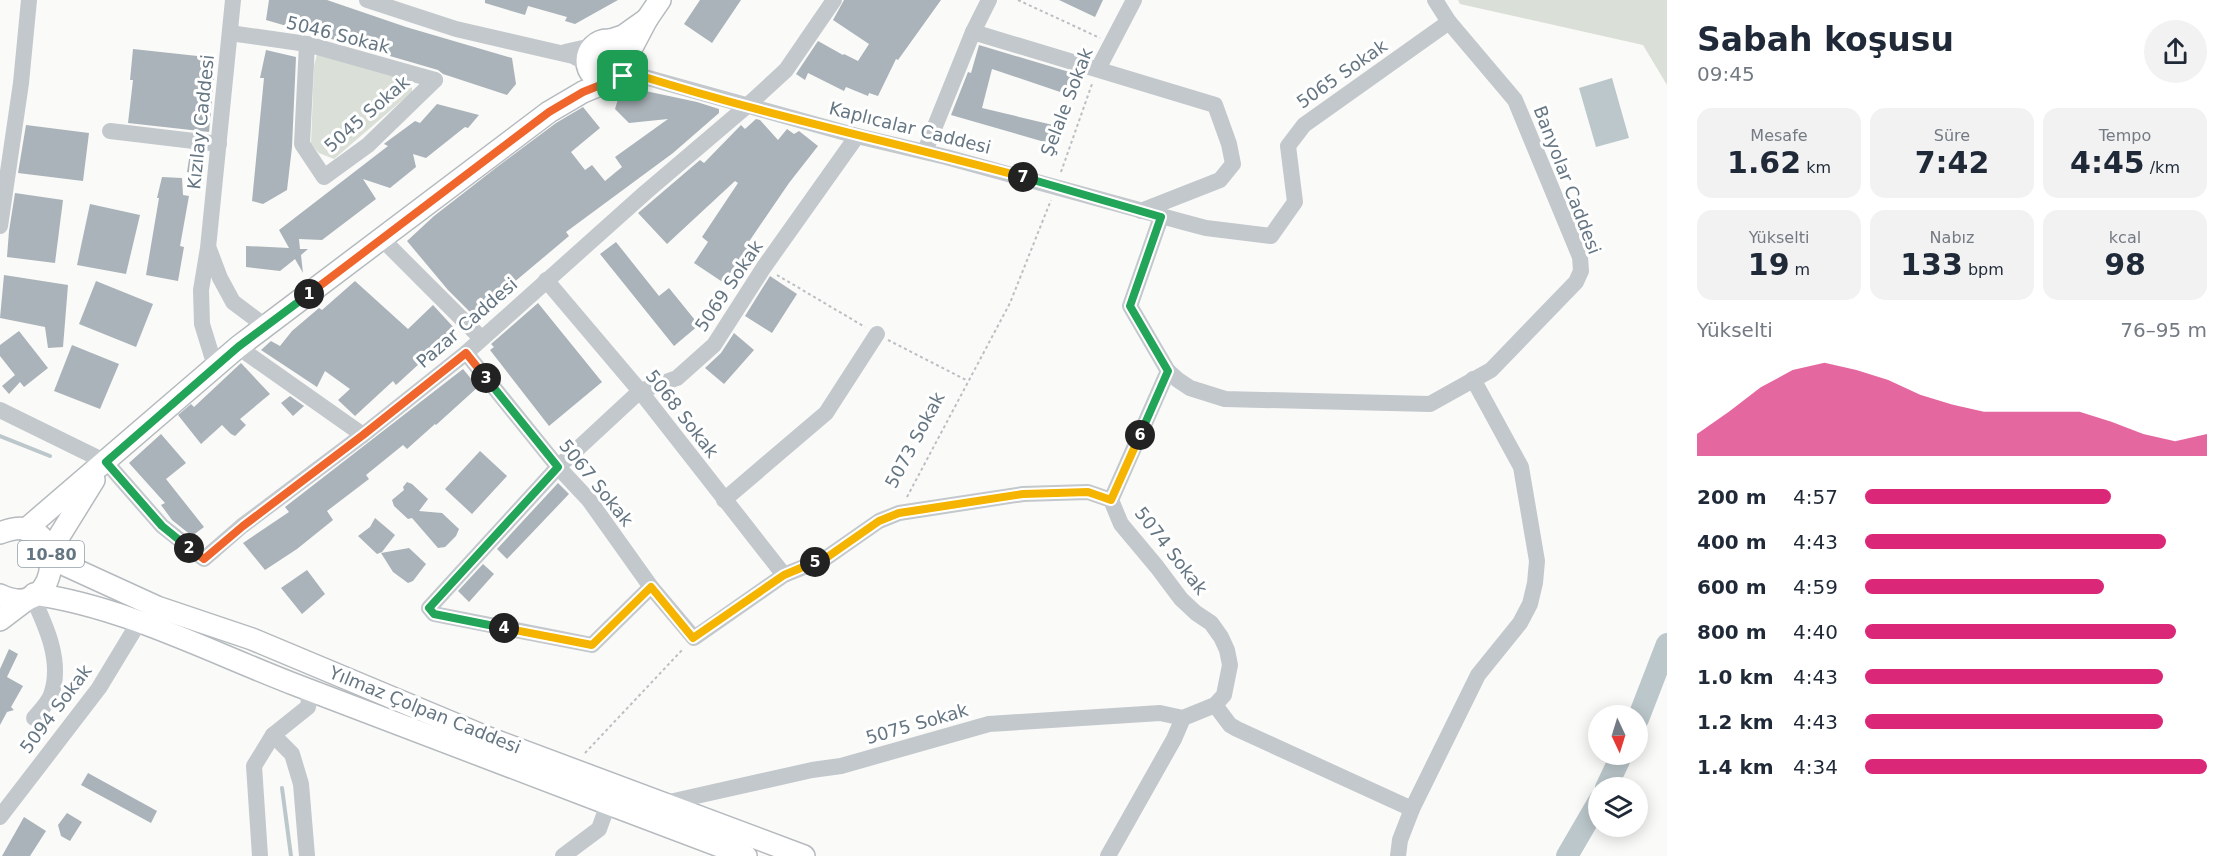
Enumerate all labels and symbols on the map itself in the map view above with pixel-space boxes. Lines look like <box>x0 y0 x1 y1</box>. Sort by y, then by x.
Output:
street label: 5046 Sokak <box>284 12 392 58</box>
street label: 5065 Sokak <box>1292 34 1391 112</box>
street label: Şelale Sokak <box>1036 44 1097 159</box>
pin <box>597 50 648 101</box>
street label: Kızılay Caddesi <box>183 53 218 190</box>
street label: 5045 Sokak <box>320 71 414 156</box>
street label: Kaplıcalar Caddesi <box>827 97 993 158</box>
street label: Banyolar Caddesi <box>1529 103 1605 257</box>
pin: 7 <box>1008 162 1038 192</box>
street label: 5069 Sokak <box>690 236 767 335</box>
street label: Pazar Caddesi <box>412 273 521 372</box>
pin: 1 <box>294 279 324 309</box>
pin: 3 <box>471 363 501 393</box>
street label: 5068 Sokak <box>642 366 724 462</box>
street label: 5073 Sokak <box>881 388 949 491</box>
pin: 6 <box>1125 420 1155 450</box>
street label: 5067 Sokak <box>555 435 638 531</box>
street label: 5074 Sokak <box>1131 503 1213 599</box>
pin: 2 <box>174 533 204 563</box>
road number: 10-80 <box>18 541 84 567</box>
pin: 5 <box>800 547 830 577</box>
pin: 4 <box>489 613 519 643</box>
street label: 5094 Sokak <box>15 660 96 757</box>
street label: Yılmaz Çolpan Caddesi <box>325 661 524 758</box>
street label: 5075 Sokak <box>863 699 971 748</box>
north arrow <box>1588 705 1648 765</box>

